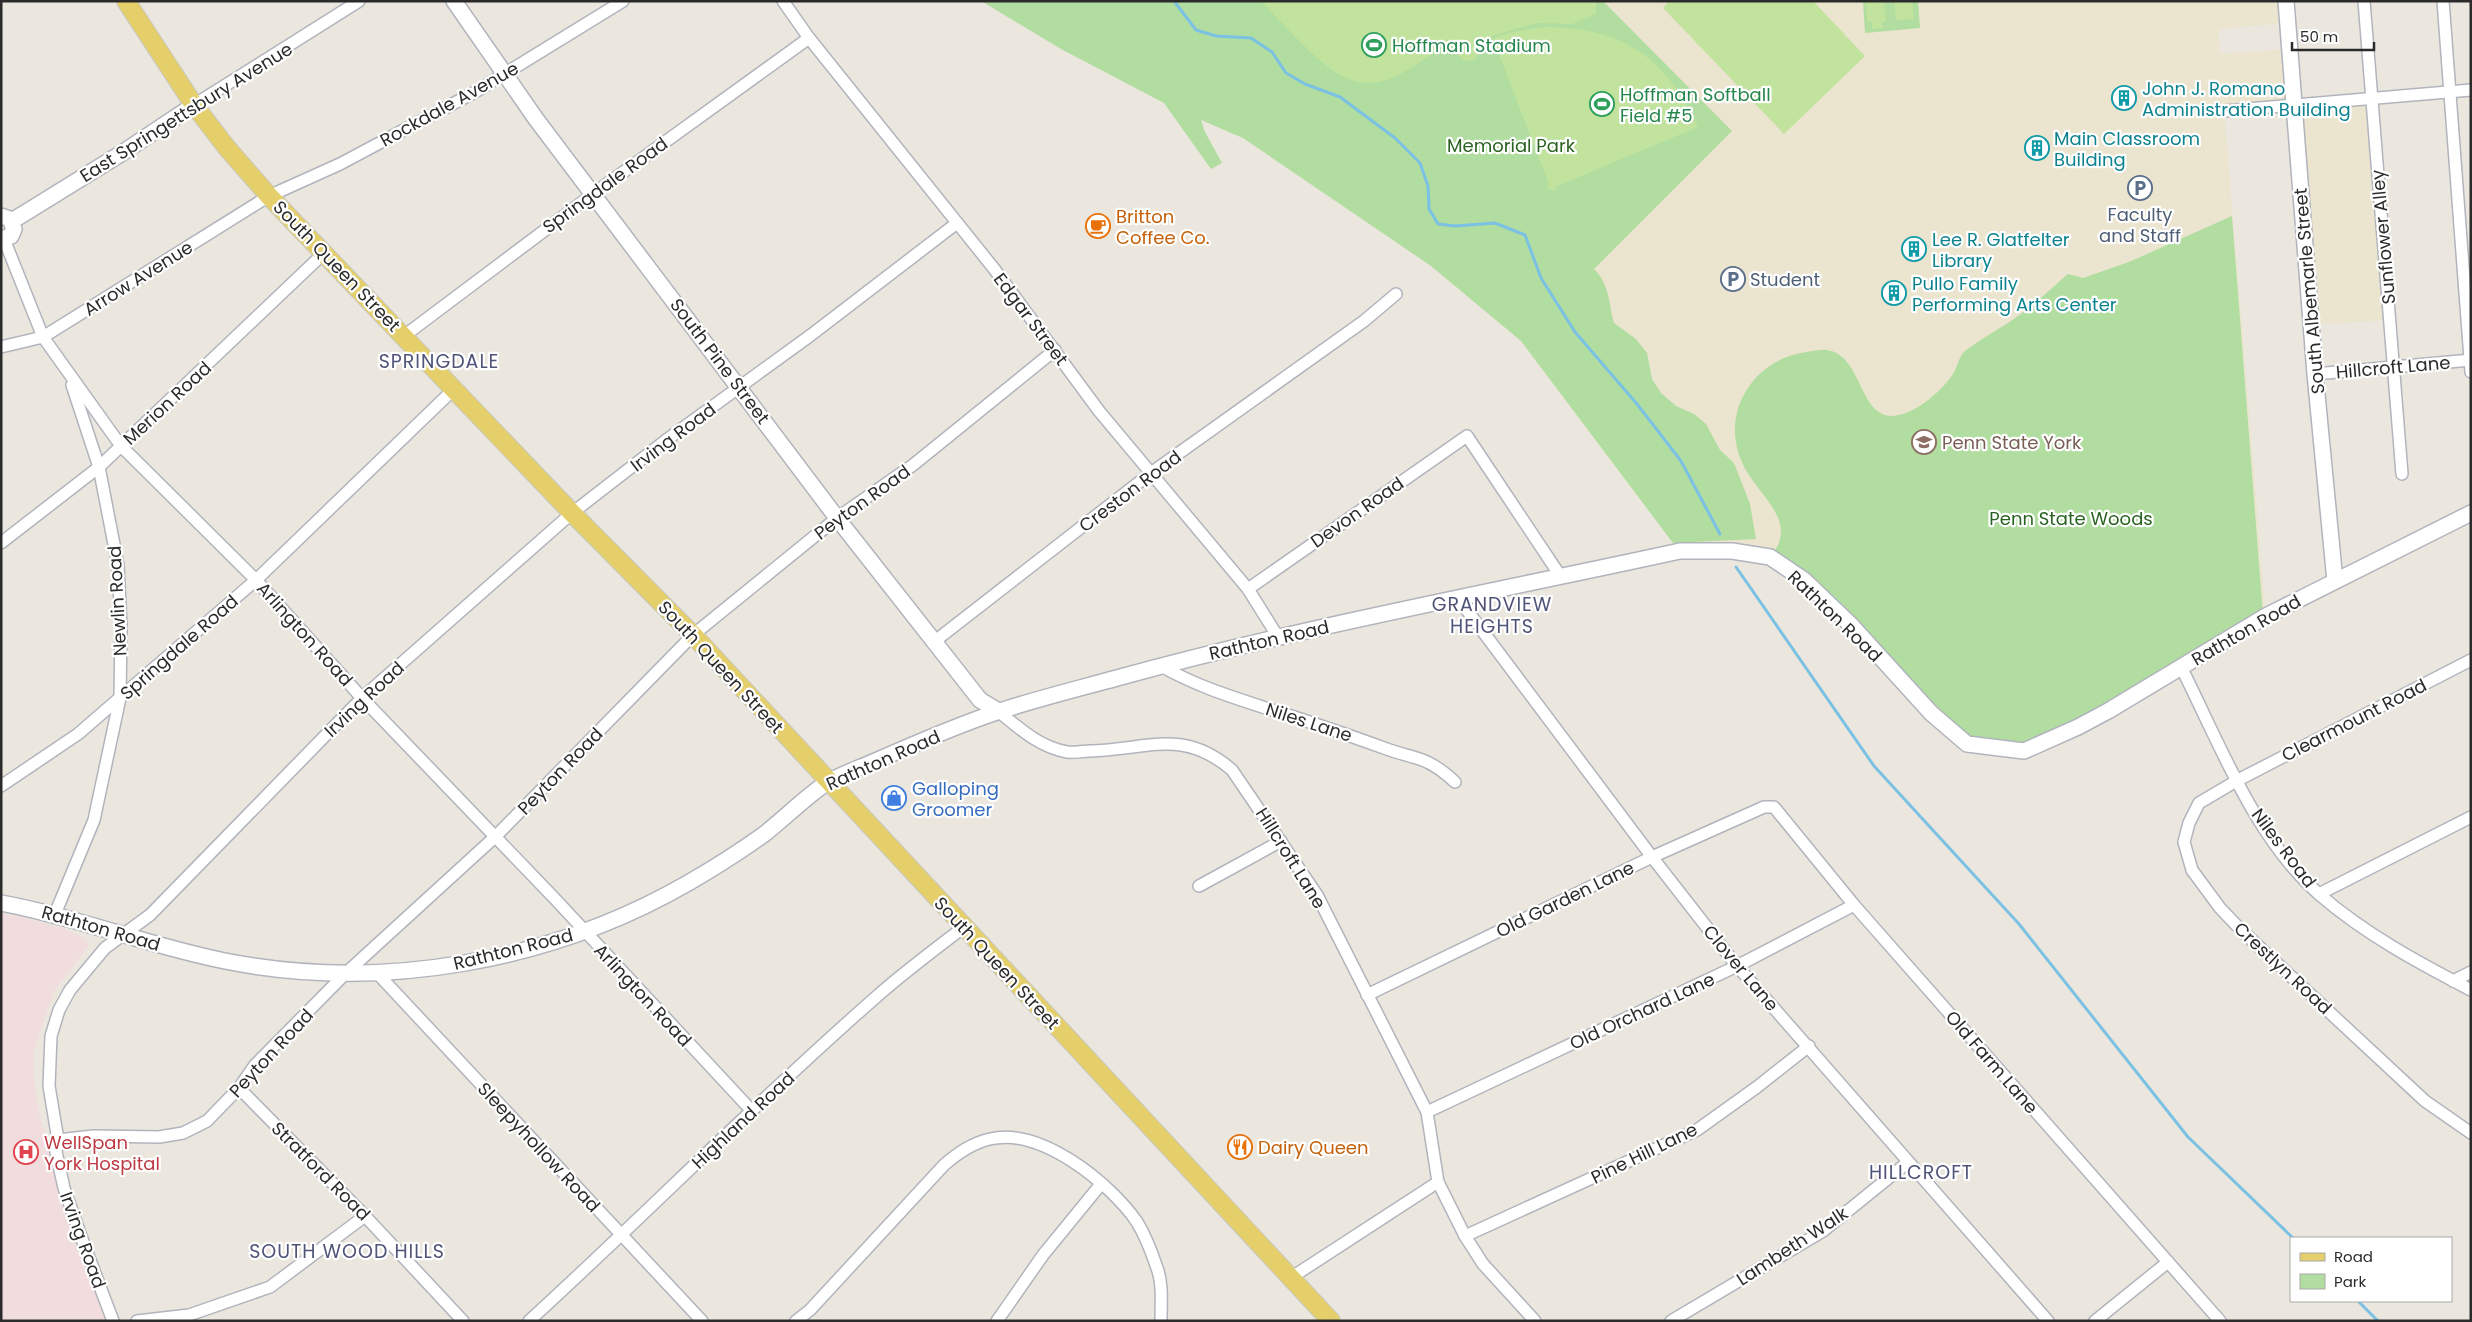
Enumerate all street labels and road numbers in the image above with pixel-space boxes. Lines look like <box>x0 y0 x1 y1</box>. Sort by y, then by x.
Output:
street label: East Springettsbury Avenue <box>75 36 297 188</box>
street label: Rockdale Avenue <box>375 55 523 153</box>
street label: Springdale Road <box>537 131 673 239</box>
street label: Sunflower Alley <box>2365 169 2401 305</box>
street label: South Albemarle Street <box>2288 187 2330 395</box>
street label: South Queen Street <box>268 195 406 337</box>
street label: Arrow Avenue <box>79 234 197 322</box>
street label: Edgar Street <box>988 268 1074 370</box>
street label: South Pine Street <box>664 293 776 429</box>
street label: Hillcroft Lane <box>2335 350 2451 384</box>
street label: Merion Road <box>117 356 217 450</box>
street label: Irving Road <box>625 397 721 477</box>
street label: Creston Road <box>1074 444 1186 538</box>
street label: Peyton Road <box>809 459 915 545</box>
street label: Devon Road <box>1305 471 1409 553</box>
street label: Newlin Road <box>102 545 132 657</box>
street label: Rathton Road <box>1782 564 1888 668</box>
street label: Arlington Road <box>251 576 359 692</box>
street label: Springdale Road <box>115 589 243 705</box>
street label: Rathton Road <box>2187 589 2305 671</box>
street label: South Queen Street <box>653 595 789 739</box>
street label: Rathton Road <box>1207 614 1331 666</box>
street label: Irving Road <box>319 655 409 743</box>
street label: Clearmount Road <box>2277 673 2431 767</box>
street label: Niles Lane <box>1263 696 1355 748</box>
street label: Peyton Road <box>512 722 608 820</box>
street label: Rathton Road <box>822 724 944 796</box>
street label: Hillcroft Lane <box>1250 803 1332 913</box>
street label: Niles Road <box>2246 803 2322 893</box>
street label: Old Garden Lane <box>1492 855 1638 943</box>
street label: South Queen Street <box>929 891 1065 1035</box>
street label: Rathton Road <box>39 899 163 957</box>
street label: Crestlyn Road <box>2229 916 2337 1020</box>
street label: Clover Lane <box>1698 920 1784 1016</box>
street label: Rathton Road <box>451 922 575 976</box>
street label: Arlington Road <box>589 938 697 1052</box>
street label: Old Orchard Lane <box>1565 966 1719 1056</box>
street label: Peyton Road <box>223 1003 319 1103</box>
street label: Old Farm Lane <box>1940 1005 2044 1119</box>
street label: Highland Road <box>686 1066 800 1174</box>
street label: Sleepyhollow Road <box>472 1077 606 1217</box>
street label: Stratford Road <box>266 1116 376 1226</box>
street label: Pine Hill Lane <box>1587 1116 1701 1190</box>
street label: Irving Road <box>54 1188 112 1292</box>
street label: Lambeth Walk <box>1731 1200 1853 1291</box>

